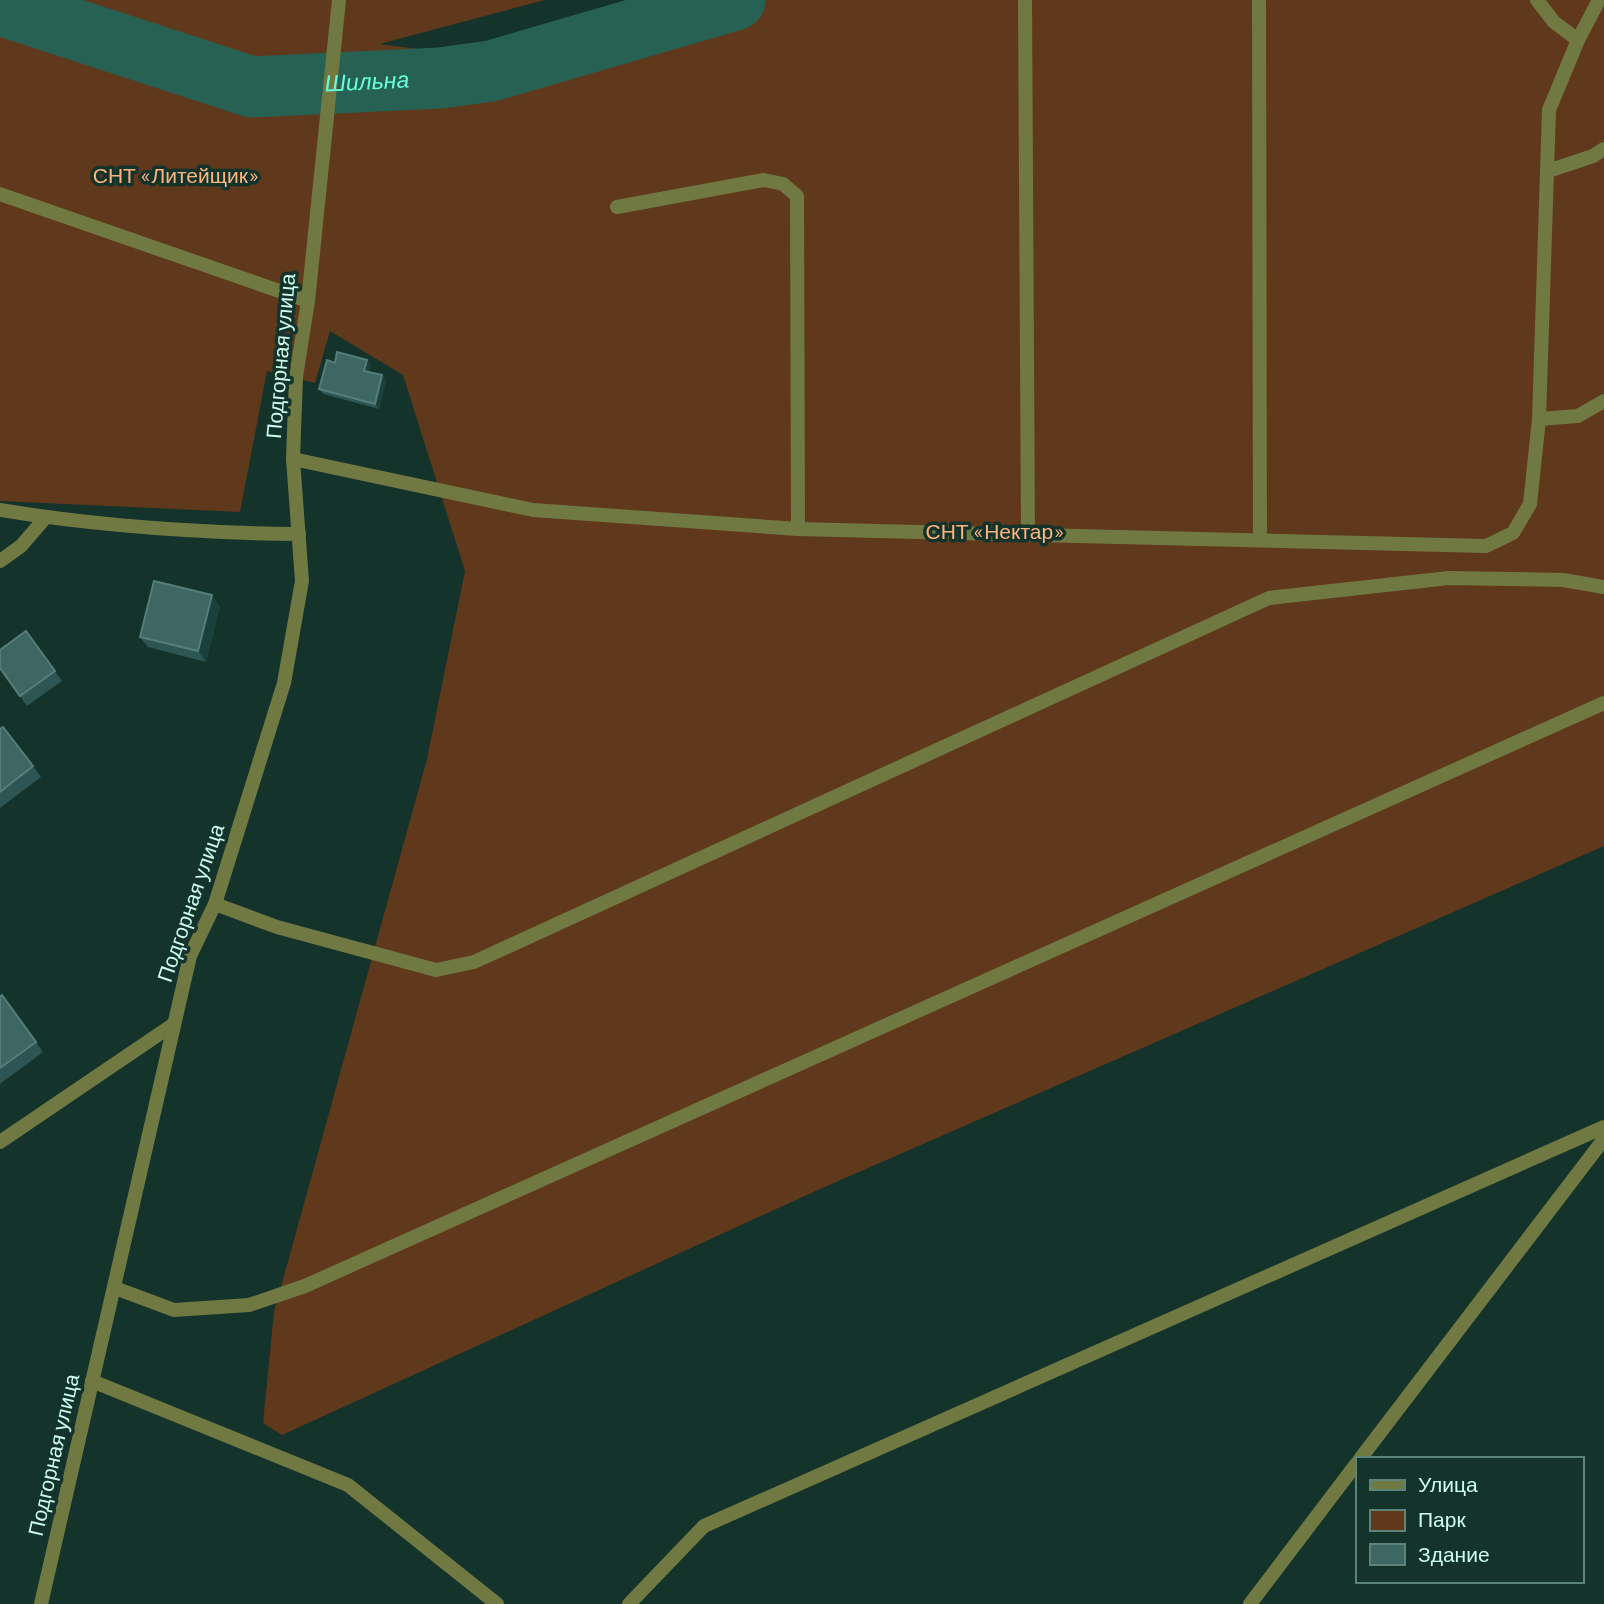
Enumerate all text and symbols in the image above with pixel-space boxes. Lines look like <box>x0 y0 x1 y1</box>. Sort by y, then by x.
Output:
water label: Шильна <box>324 64 410 97</box>
park label: СНТ «Литейщик» <box>93 162 259 187</box>
street label: Подгорная улица <box>260 272 299 439</box>
park label: СНТ «Нектар» <box>925 518 1065 543</box>
street label: Подгорная улица <box>151 820 228 985</box>
street label: Подгорная улица <box>22 1371 83 1538</box>
legend <box>1356 1457 1583 1583</box>
text: Улица <box>1418 1471 1478 1496</box>
text: Парк <box>1418 1506 1466 1531</box>
text: Здание <box>1418 1541 1490 1566</box>

